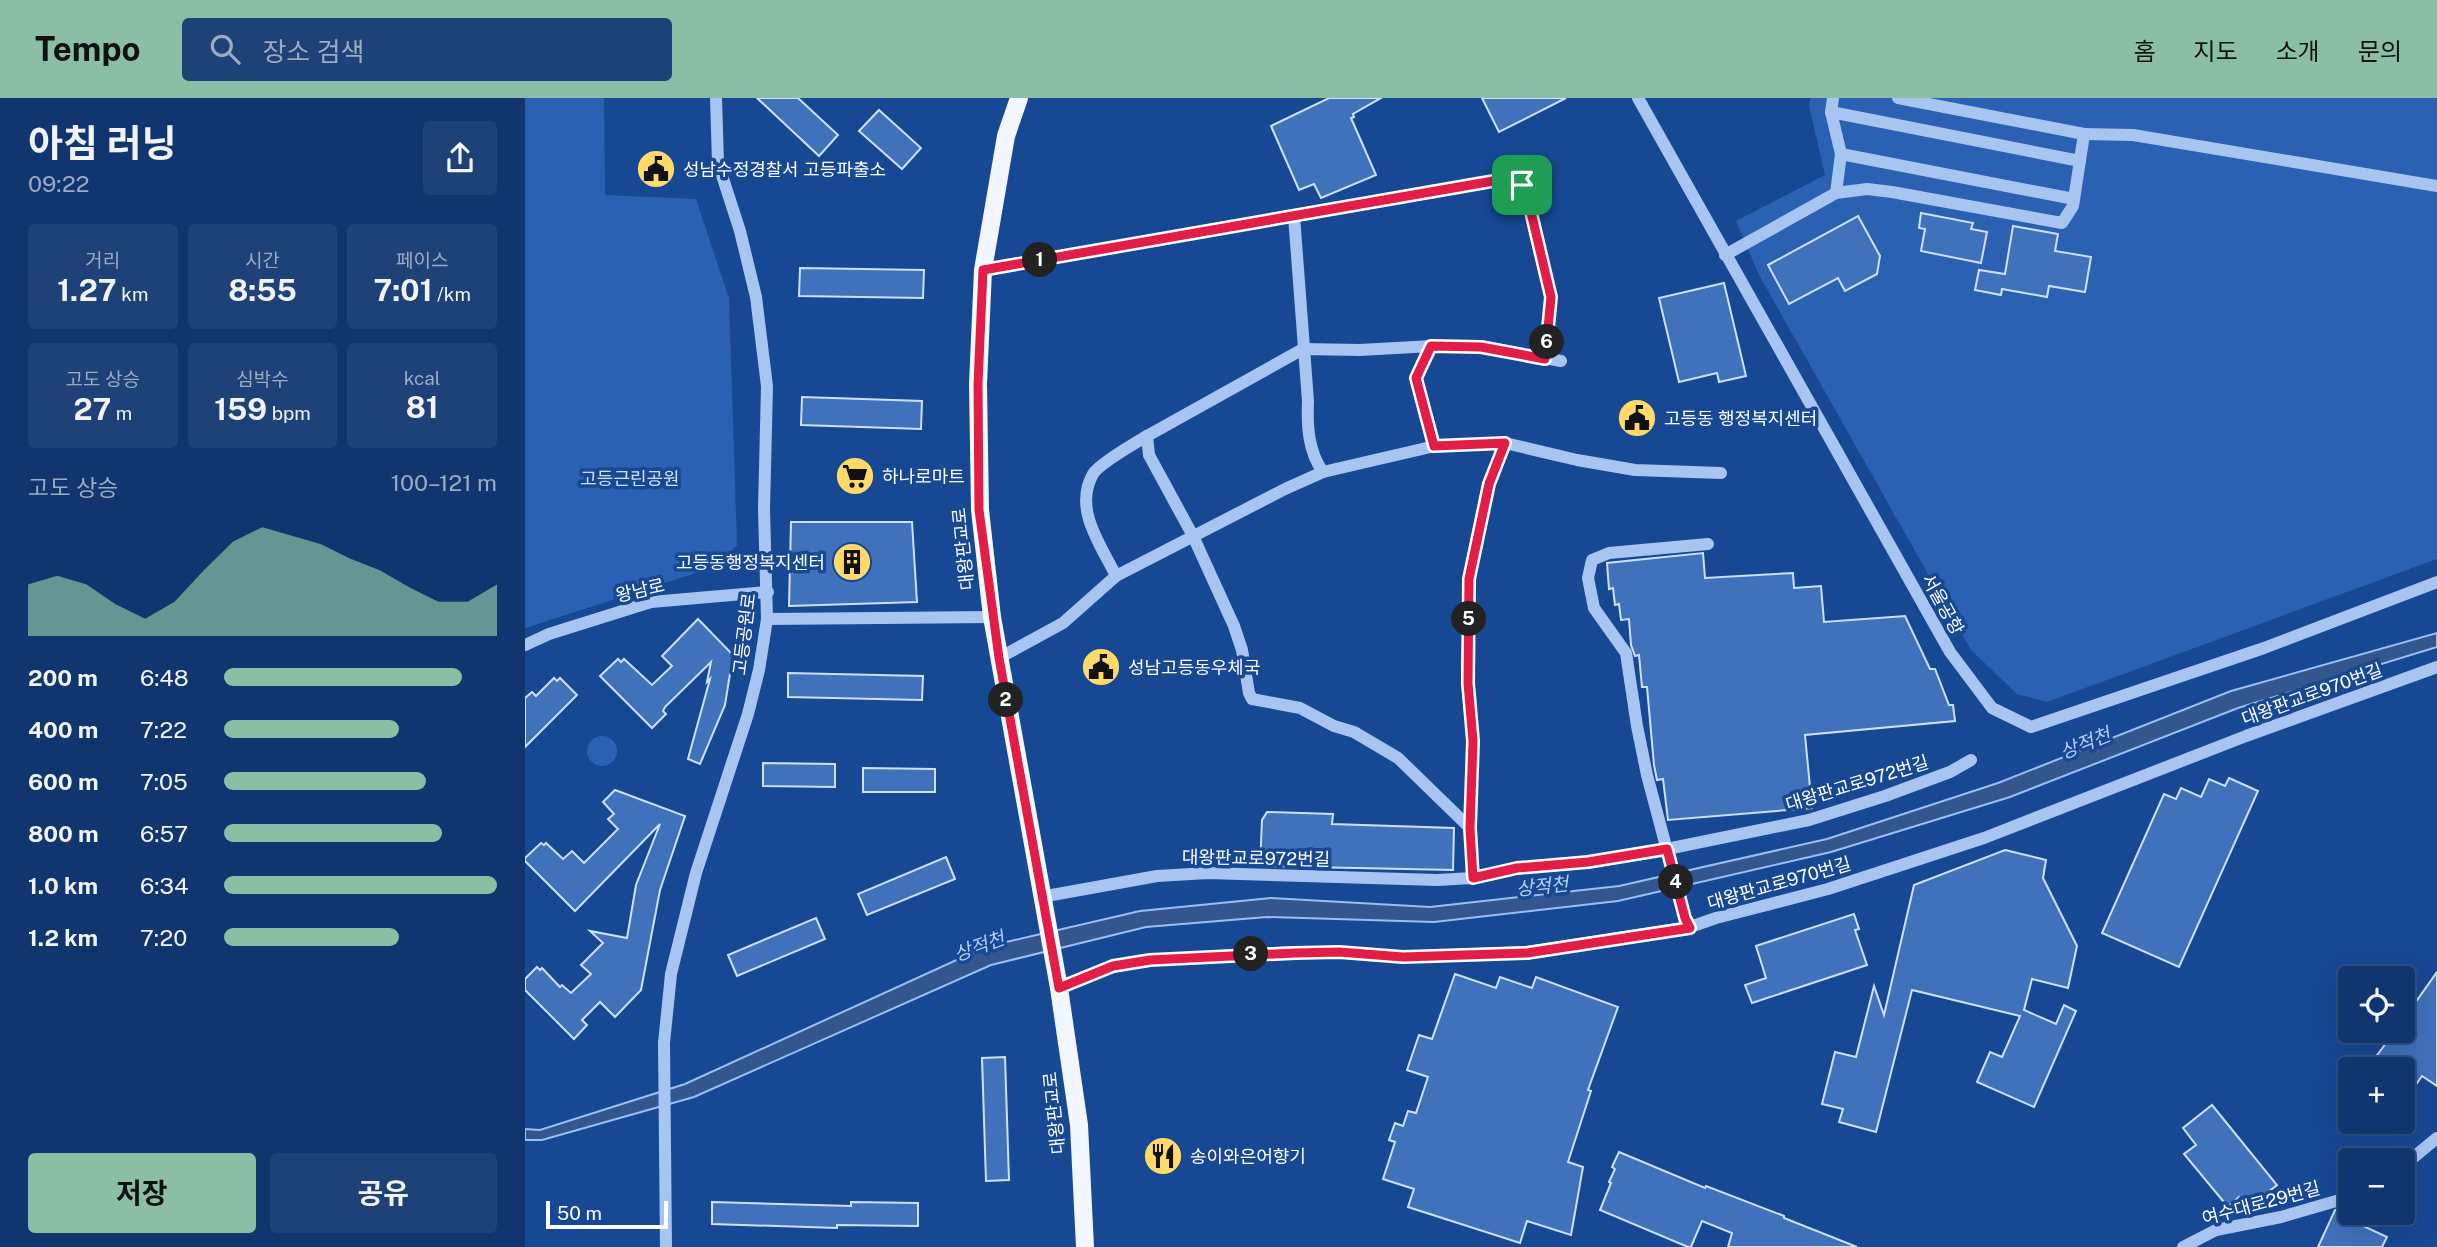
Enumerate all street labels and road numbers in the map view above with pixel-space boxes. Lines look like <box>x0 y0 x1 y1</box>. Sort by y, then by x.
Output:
street label: 대왕판교로 <box>948 507 978 591</box>
street label: 서울공항 <box>1918 570 1968 638</box>
street label: 왕남로 <box>613 574 667 606</box>
street label: 고등공원로 <box>729 592 759 676</box>
street label: 대왕판교로970번길 <box>2239 659 2385 729</box>
street label: 대왕판교로972번길 <box>1783 751 1931 815</box>
street label: 대왕판교로972번길 <box>1182 846 1330 870</box>
street label: 대왕판교로970번길 <box>1705 852 1853 914</box>
street label: 대왕판교로 <box>1039 1071 1069 1155</box>
street label: 여수대로29번길 <box>2200 1177 2322 1229</box>

